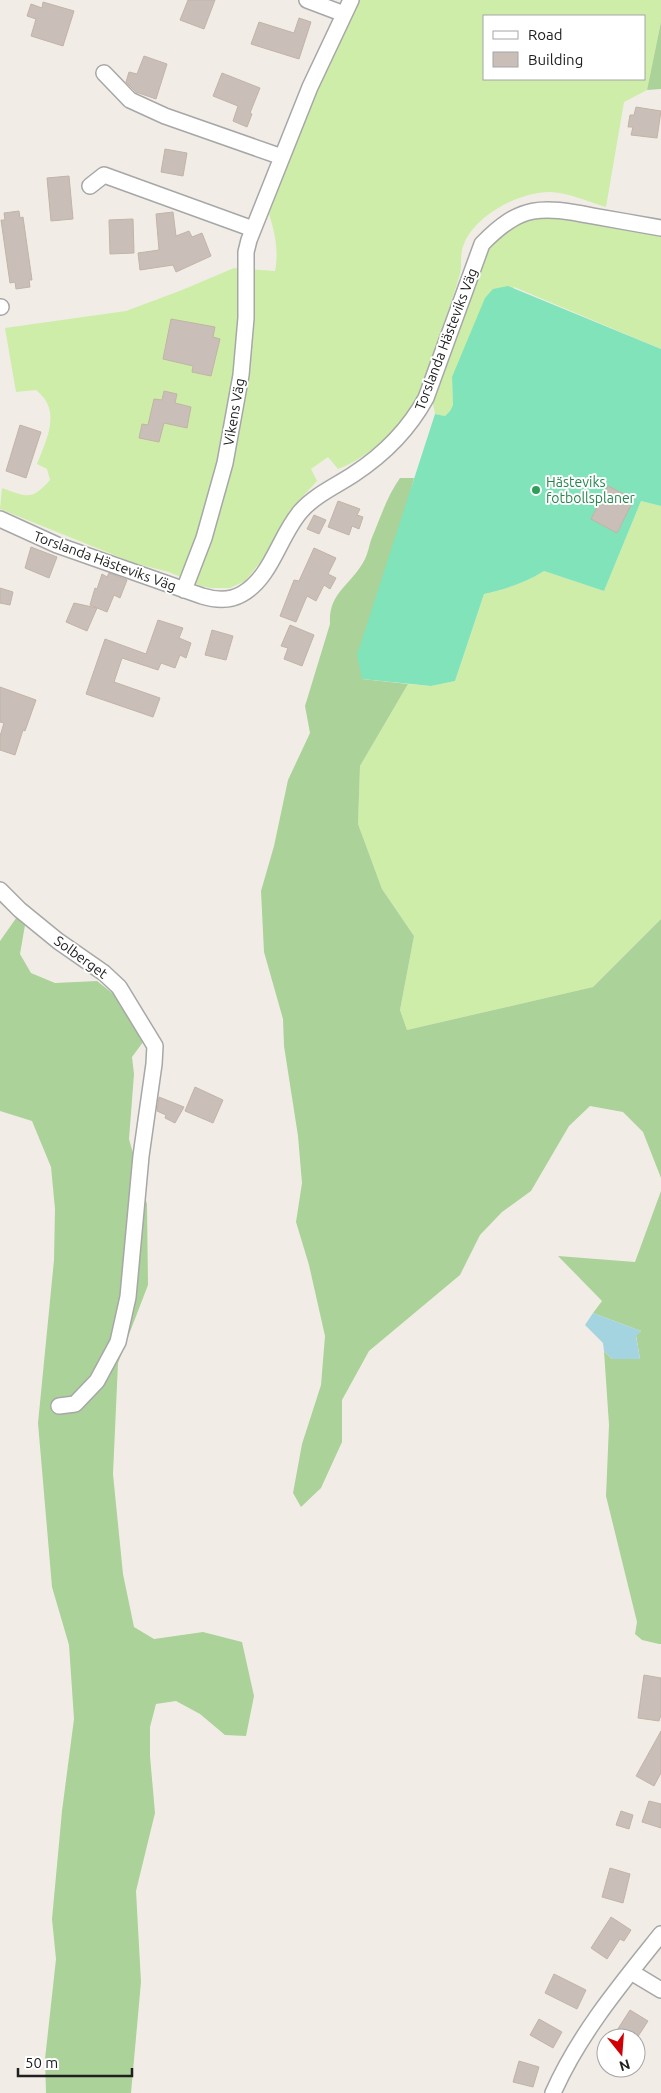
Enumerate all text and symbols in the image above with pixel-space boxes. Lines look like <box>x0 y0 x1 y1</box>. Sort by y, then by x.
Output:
legend <box>483 15 646 80</box>
text: Road <box>528 26 563 43</box>
text: Building <box>528 51 583 68</box>
street label: Torslanda Hästeviks Väg <box>411 266 481 412</box>
street label: Vikens Väg <box>220 377 248 447</box>
place label: Hästeviks fotbollsplaner <box>546 474 636 506</box>
marker: Hästeviks fotbollsplaner <box>530 484 542 496</box>
street label: Torslanda Hästeviks Väg <box>31 528 179 594</box>
street label: Solberget <box>51 932 111 982</box>
north arrow <box>596 2028 646 2078</box>
scale bar <box>18 2046 131 2078</box>
text: 50 m <box>25 2054 58 2071</box>
text: N <box>617 2056 632 2075</box>

